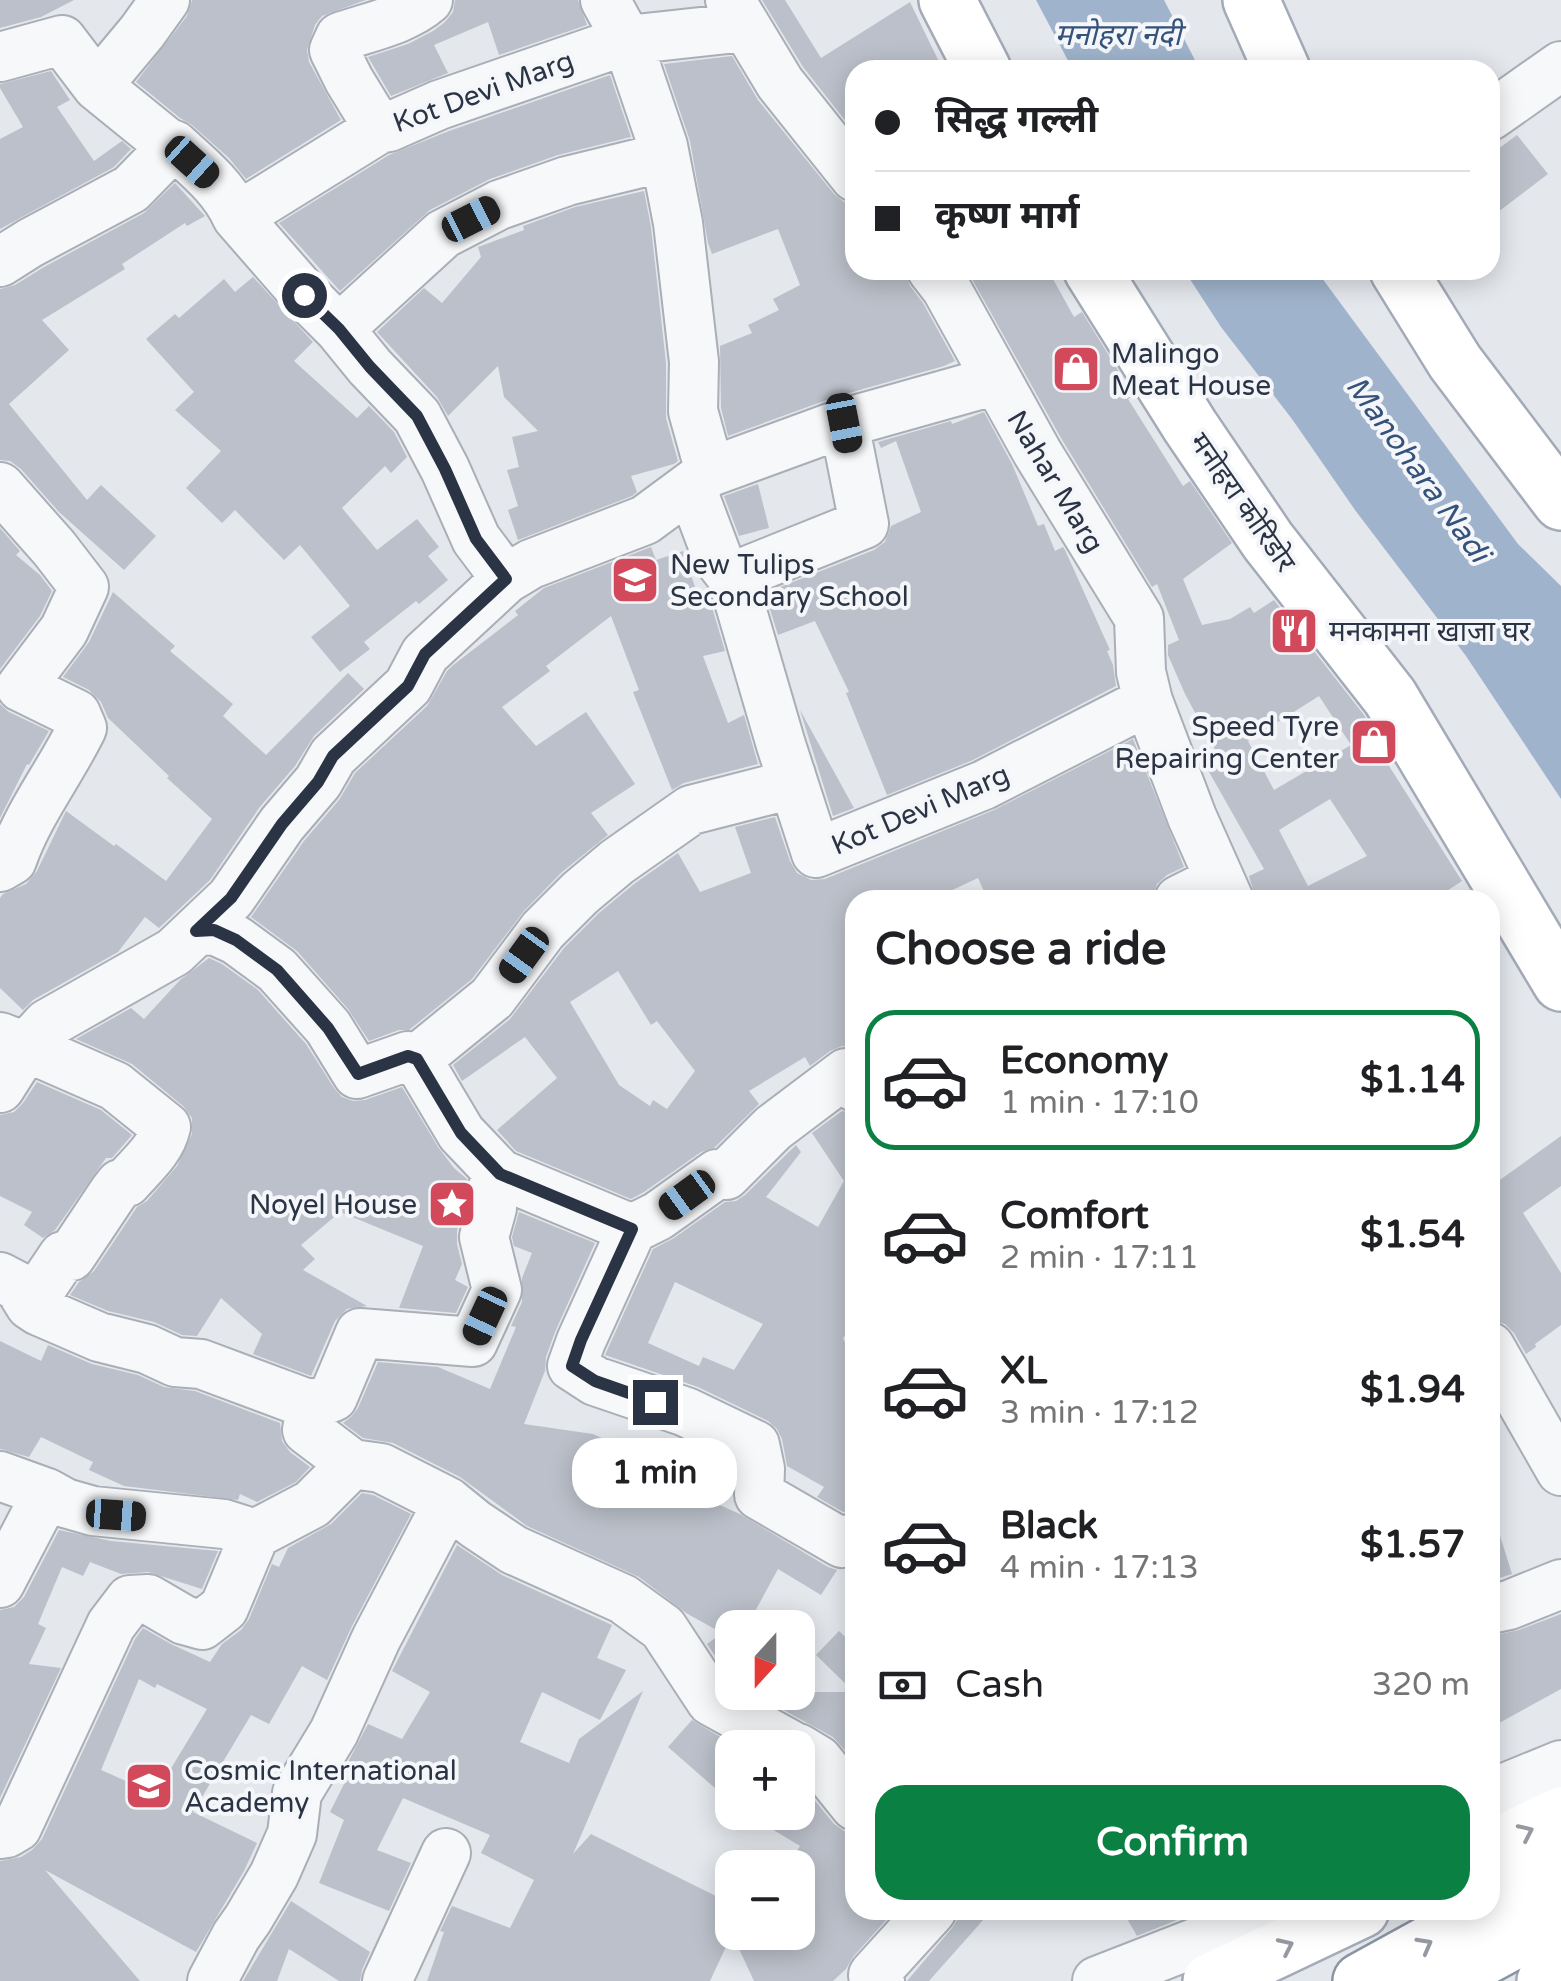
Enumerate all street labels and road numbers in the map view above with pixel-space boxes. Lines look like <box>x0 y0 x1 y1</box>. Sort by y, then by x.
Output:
street label: Kot Devi Marg <box>388 44 578 140</box>
street label: Nahar Marg <box>999 404 1111 559</box>
street label: मनोहरा कोरिडोर <box>1182 427 1303 579</box>
street label: Kot Devi Marg <box>826 757 1014 863</box>

